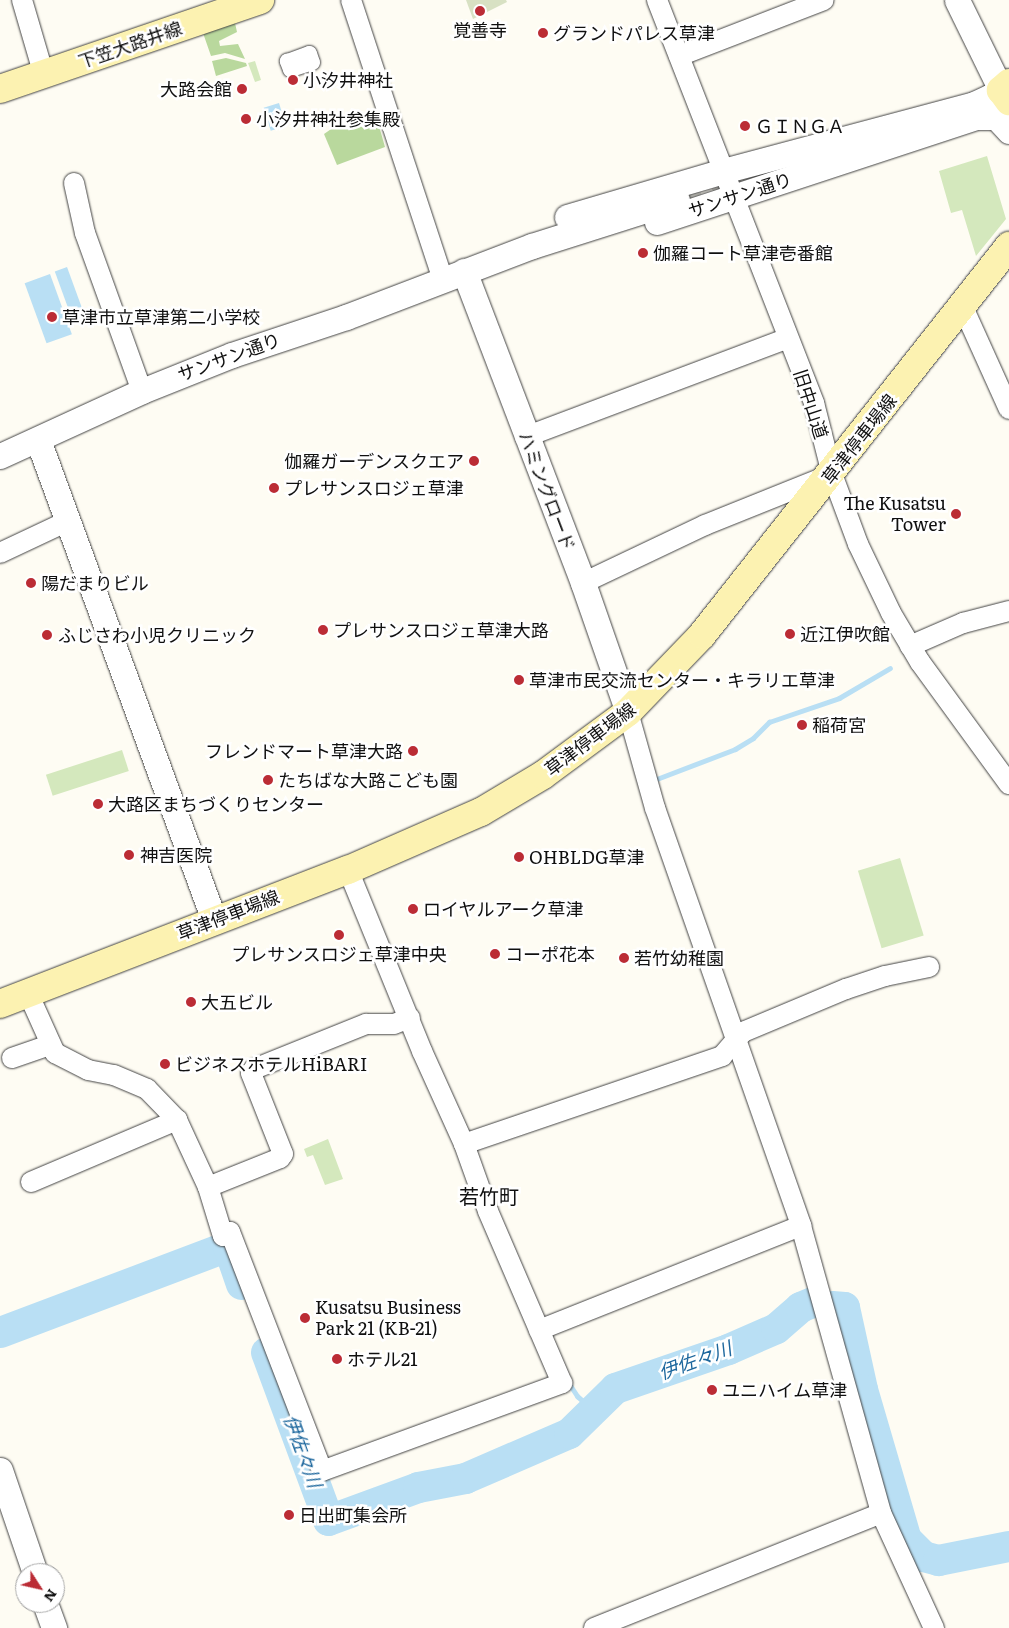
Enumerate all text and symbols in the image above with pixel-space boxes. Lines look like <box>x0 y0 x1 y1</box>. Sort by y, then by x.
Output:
marker: 覚善寺 <box>474 5 486 17</box>
street label: 下笠大路井線 <box>75 17 185 73</box>
place label: 覚善寺 <box>453 19 507 41</box>
place label: グランドパレス草津 <box>553 22 715 44</box>
marker: グランドパレス草津 <box>537 27 549 39</box>
place label: 小汐井神社 <box>303 69 393 91</box>
marker: 小汐井神社 <box>287 74 299 86</box>
place label: 大路会館 <box>160 78 232 100</box>
marker: 大路会館 <box>236 83 248 95</box>
place label: 小汐井神社参集殿 <box>256 108 400 130</box>
marker: 小汐井神社参集殿 <box>240 113 252 125</box>
place label: ＧＩＮＧＡ <box>755 115 845 137</box>
marker: ＧＩＮＧＡ <box>739 120 751 132</box>
street label: サンサン通り <box>685 168 795 222</box>
place label: 伽羅コート草津壱番館 <box>653 242 833 264</box>
marker: 伽羅コート草津壱番館 <box>637 247 649 259</box>
place label: 草津市立草津第二小学校 <box>62 306 260 328</box>
marker: 草津市立草津第二小学校 <box>46 311 58 323</box>
street label: サンサン通り <box>175 328 283 386</box>
street label: 旧中山道 <box>790 366 832 442</box>
street label: 草津停車場線 <box>817 390 901 488</box>
street label: ハミングロード <box>514 428 580 554</box>
place label: 伽羅ガーデンスクエア <box>284 450 464 472</box>
marker: 伽羅ガーデンスクエア <box>468 455 480 467</box>
place label: プレサンスロジェ草津 <box>284 477 464 499</box>
marker: プレサンスロジェ草津 <box>268 482 280 494</box>
place label: The Kusatsu Tower <box>843 493 946 536</box>
marker: The Kusatsu Tower <box>950 508 962 520</box>
place label: 陽だまりビル <box>41 572 149 594</box>
marker: 陽だまりビル <box>25 577 37 589</box>
place label: プレサンスロジェ草津大路 <box>333 619 549 641</box>
place label: 近江伊吹館 <box>800 623 890 645</box>
place label: ふじさわ小児クリニック <box>58 624 256 646</box>
marker: プレサンスロジェ草津大路 <box>317 624 329 636</box>
marker: ふじさわ小児クリニック <box>40 628 54 642</box>
marker: 近江伊吹館 <box>784 628 796 640</box>
place label: 草津市民交流センター・キラリエ草津 <box>529 669 835 691</box>
marker: 草津市民交流センター・キラリエ草津 <box>513 674 525 686</box>
street label: 草津停車場線 <box>540 698 640 780</box>
place label: 稲荷宮 <box>812 714 866 736</box>
marker: 稲荷宮 <box>796 719 808 731</box>
place label: フレンドマート草津大路 <box>205 740 403 762</box>
marker: フレンドマート草津大路 <box>407 745 419 757</box>
place label: たちばな大路こども園 <box>278 769 458 791</box>
marker: たちばな大路こども園 <box>262 774 274 786</box>
place label: 大路区まちづくりセンター <box>108 793 324 815</box>
marker: 大路区まちづくりセンター <box>92 798 104 810</box>
place label: 神吉医院 <box>140 844 212 866</box>
place label: OHBLDG草津 <box>529 846 644 868</box>
marker: 神吉医院 <box>122 848 136 862</box>
marker: OHBLDG草津 <box>513 851 525 863</box>
street label: 草津停車場線 <box>174 886 282 944</box>
place label: ロイヤルアーク草津 <box>423 898 584 920</box>
marker: ロイヤルアーク草津 <box>407 903 419 915</box>
marker: プレサンスロジェ草津中央 <box>333 929 345 941</box>
place label: プレサンスロジェ草津中央 <box>231 943 447 965</box>
place label: コーポ花本 <box>505 943 595 965</box>
place label: 若竹幼稚園 <box>634 947 724 969</box>
marker: コーポ花本 <box>489 948 501 960</box>
marker: 若竹幼稚園 <box>618 952 630 964</box>
place label: 大五ビル <box>201 991 273 1013</box>
marker: 大五ビル <box>185 996 197 1008</box>
place label: ビジネスホテルHiBARI <box>175 1053 367 1075</box>
marker: ビジネスホテルHiBARI <box>159 1058 171 1070</box>
district label: 若竹町 <box>459 1183 519 1207</box>
place label: Kusatsu Business Park 21 (KB-21) <box>315 1297 461 1340</box>
marker: Kusatsu Business Park 21 (KB-21) <box>299 1312 311 1324</box>
water label: 伊佐々川 <box>655 1336 735 1384</box>
place label: ホテル21 <box>347 1348 417 1370</box>
marker: ホテル21 <box>331 1353 343 1365</box>
place label: ユニハイム草津 <box>722 1379 848 1401</box>
marker: ユニハイム草津 <box>706 1384 718 1396</box>
water label: 伊佐々川 <box>279 1411 327 1491</box>
place label: 日出町集会所 <box>299 1504 407 1526</box>
marker: 日出町集会所 <box>283 1509 295 1521</box>
north arrow <box>15 1563 65 1613</box>
text: N <box>40 1585 63 1607</box>

